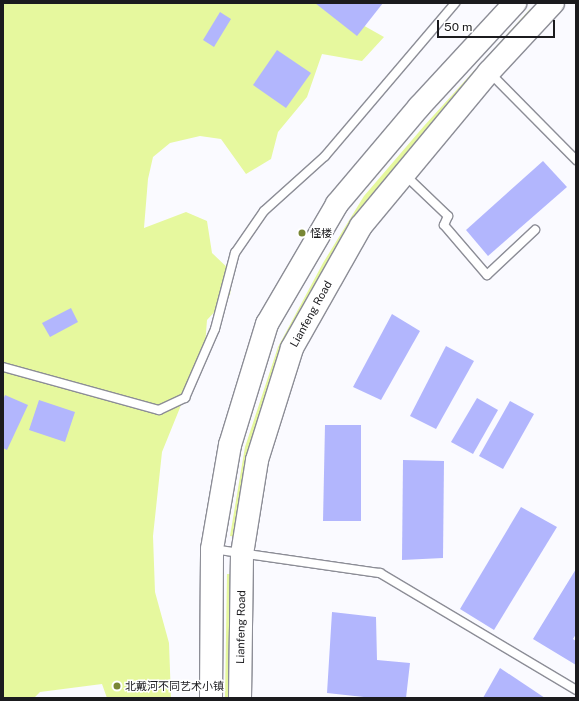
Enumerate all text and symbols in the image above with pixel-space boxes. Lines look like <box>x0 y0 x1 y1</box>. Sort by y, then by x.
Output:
scale bar <box>439 12 557 38</box>
text: 50 m <box>444 20 472 34</box>
place label: 怪楼 <box>310 226 332 240</box>
marker: 怪楼 <box>297 228 307 238</box>
street label: Lianfeng Road <box>287 279 335 349</box>
street label: Lianfeng Road <box>234 590 248 664</box>
place label: 北戴河不同艺术小镇 <box>125 679 224 693</box>
marker: 北戴河不同艺术小镇 <box>112 681 122 691</box>

